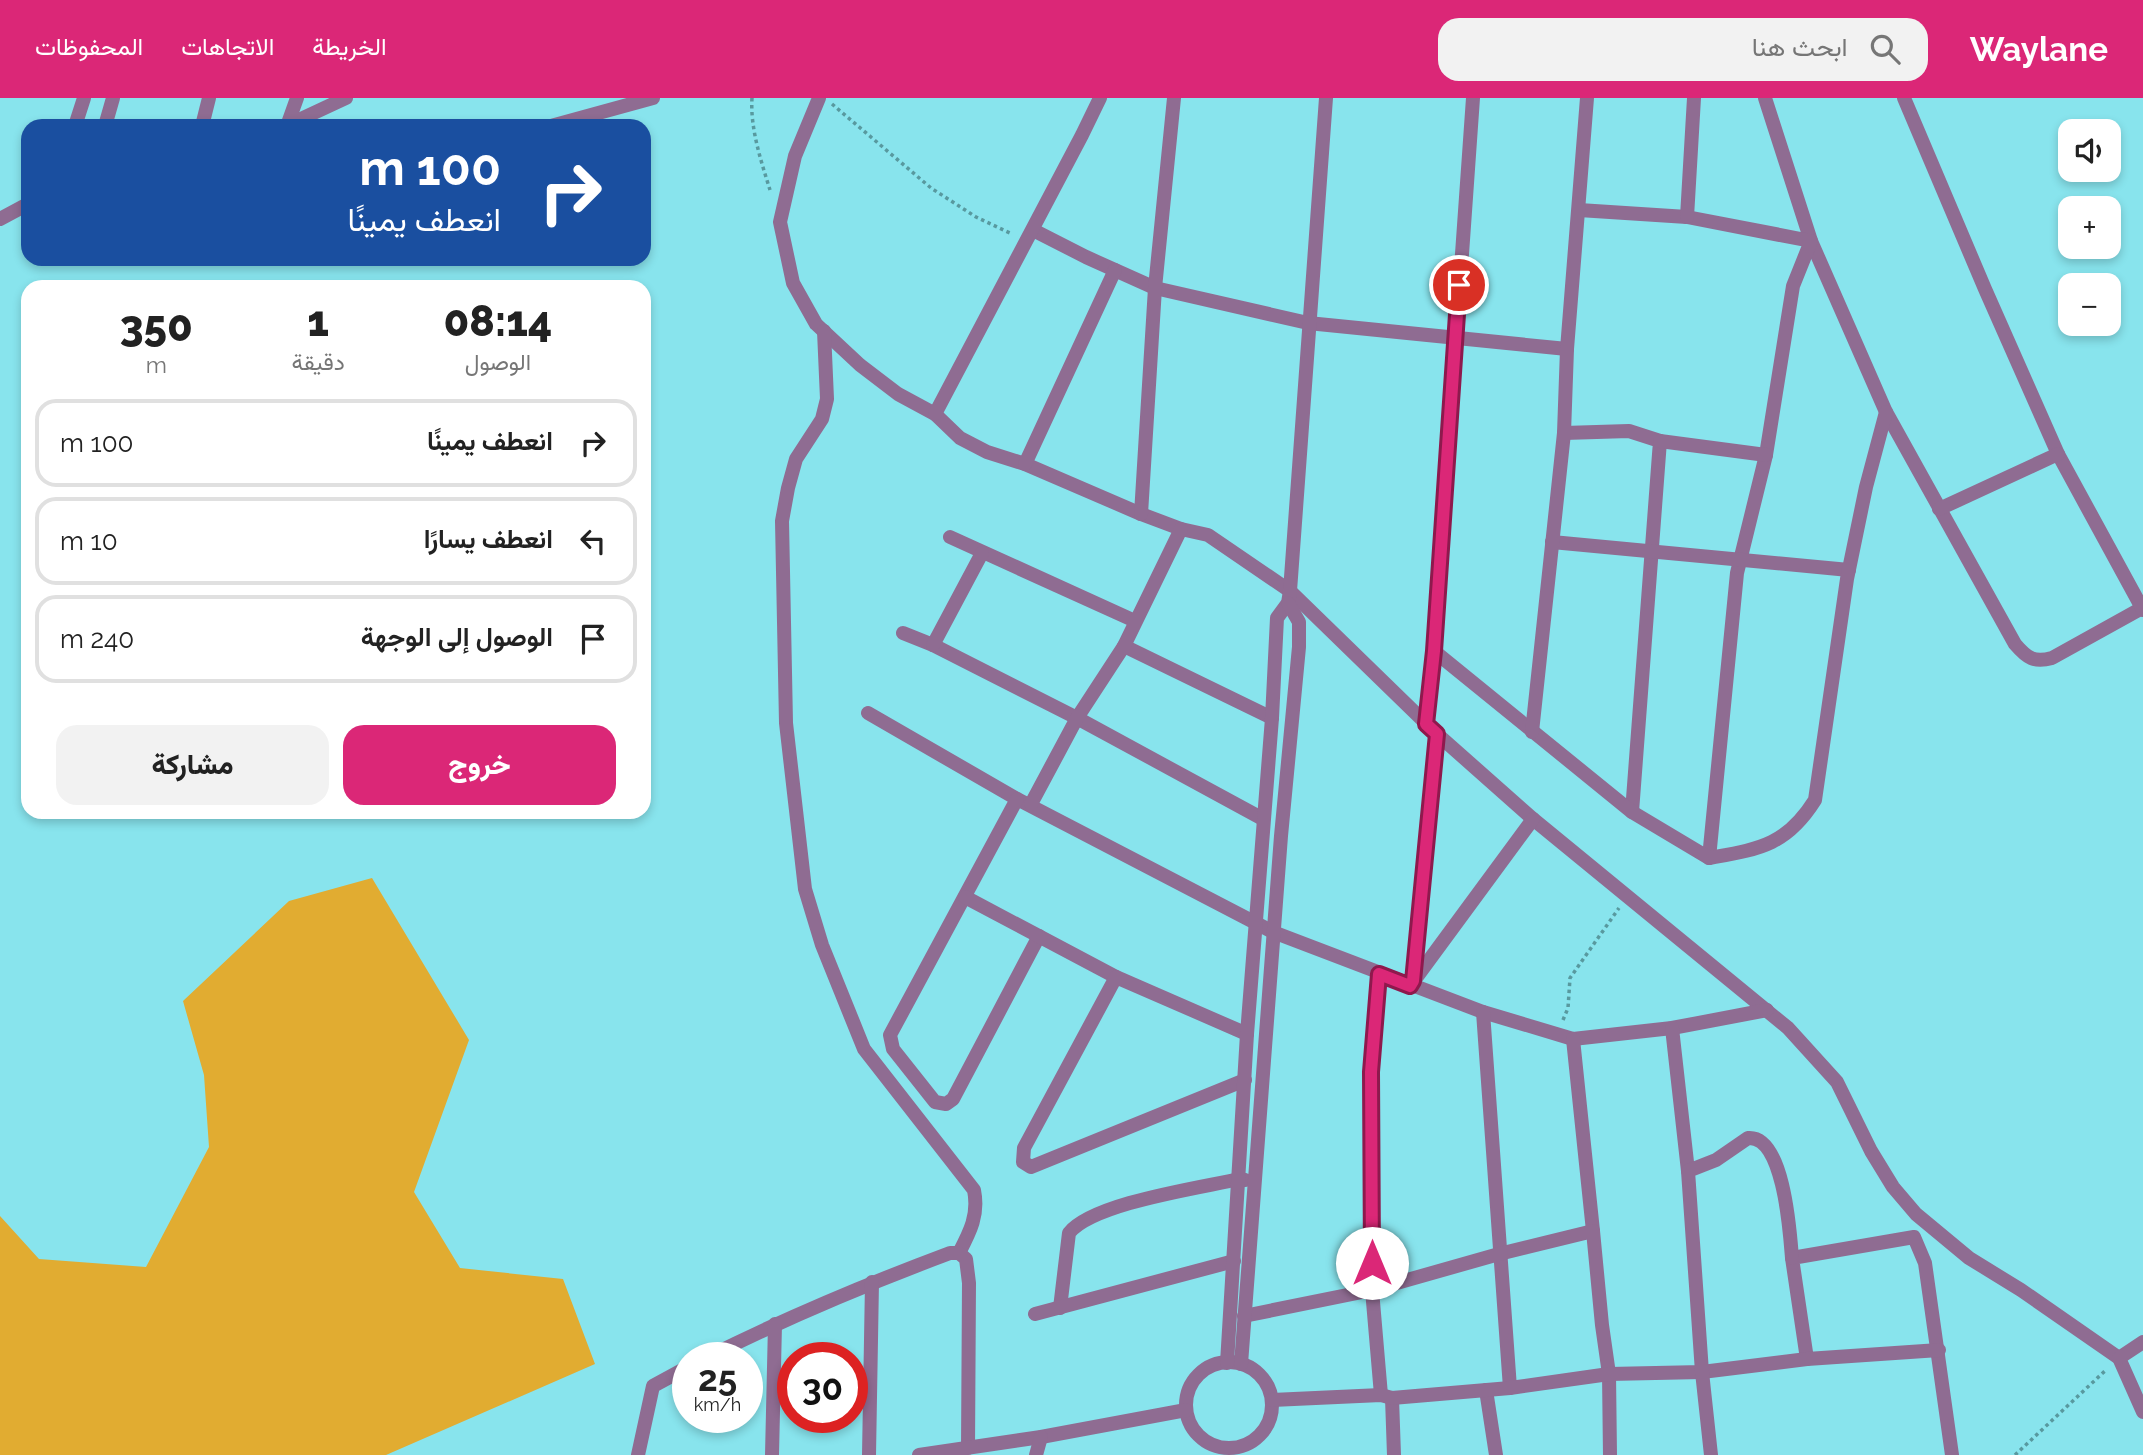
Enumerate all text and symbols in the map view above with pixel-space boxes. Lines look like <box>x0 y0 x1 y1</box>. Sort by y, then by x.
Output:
search box <box>1438 18 1928 81</box>
icon: search <box>1866 30 1904 68</box>
text: Waylane <box>1970 30 2108 69</box>
text: المحفوظات <box>35 32 143 61</box>
text: الاتجاهات <box>181 32 274 61</box>
text: الخريطة <box>312 32 387 61</box>
text: ابحث هنا <box>1752 32 1848 62</box>
map controls <box>2058 119 2121 336</box>
button: sound <box>2058 119 2121 182</box>
text: 100 m <box>359 139 501 196</box>
icon: right <box>525 147 616 238</box>
button: + <box>2058 196 2121 259</box>
text: انعطف يمينًا <box>348 201 501 238</box>
pin <box>1429 255 1489 315</box>
icon: arrive <box>1440 266 1478 304</box>
button: − <box>2058 273 2121 336</box>
text: 1 <box>307 297 329 346</box>
text: 08:14 <box>443 297 552 346</box>
text: 350 <box>120 302 193 351</box>
text: دقيقة <box>292 348 345 375</box>
text: الوصول <box>465 348 531 375</box>
text: m <box>146 351 167 378</box>
icon: right <box>574 424 612 462</box>
text: انعطف يمينًا <box>427 426 553 456</box>
text: 100 m <box>60 428 134 458</box>
icon: left <box>574 522 612 560</box>
text: انعطف يسارًا <box>424 524 553 554</box>
text: 10 m <box>60 526 118 556</box>
icon: arrive <box>574 620 612 658</box>
text: الوصول إلى الوجهة <box>361 622 553 652</box>
text: 240 m <box>60 624 134 654</box>
button: مشاركة <box>56 725 329 805</box>
button: خروج <box>343 725 616 805</box>
position arrow <box>1335 1226 1409 1300</box>
speed limit sign: 30 <box>777 1342 868 1433</box>
text: 25 <box>698 1358 737 1399</box>
text: km/h <box>694 1394 741 1415</box>

